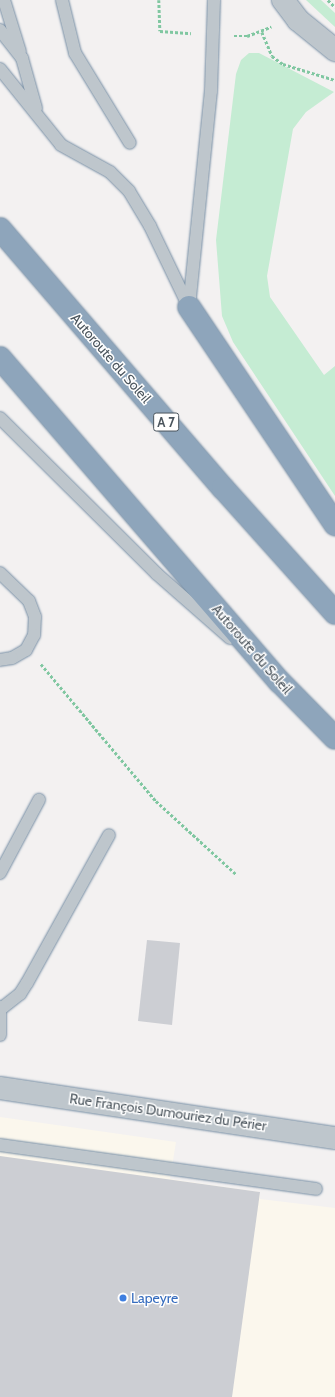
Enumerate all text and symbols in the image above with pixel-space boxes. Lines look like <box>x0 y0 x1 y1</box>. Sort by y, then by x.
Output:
street label: Autoroute du Soleil <box>68 310 154 406</box>
road number: A 7 <box>153 411 179 433</box>
street label: Autoroute du Soleil <box>209 601 295 697</box>
street label: Rue François Dumouriez du Périer <box>68 1090 268 1134</box>
place label: Lapeyre <box>131 1290 178 1306</box>
marker: Lapeyre <box>118 1293 128 1303</box>

